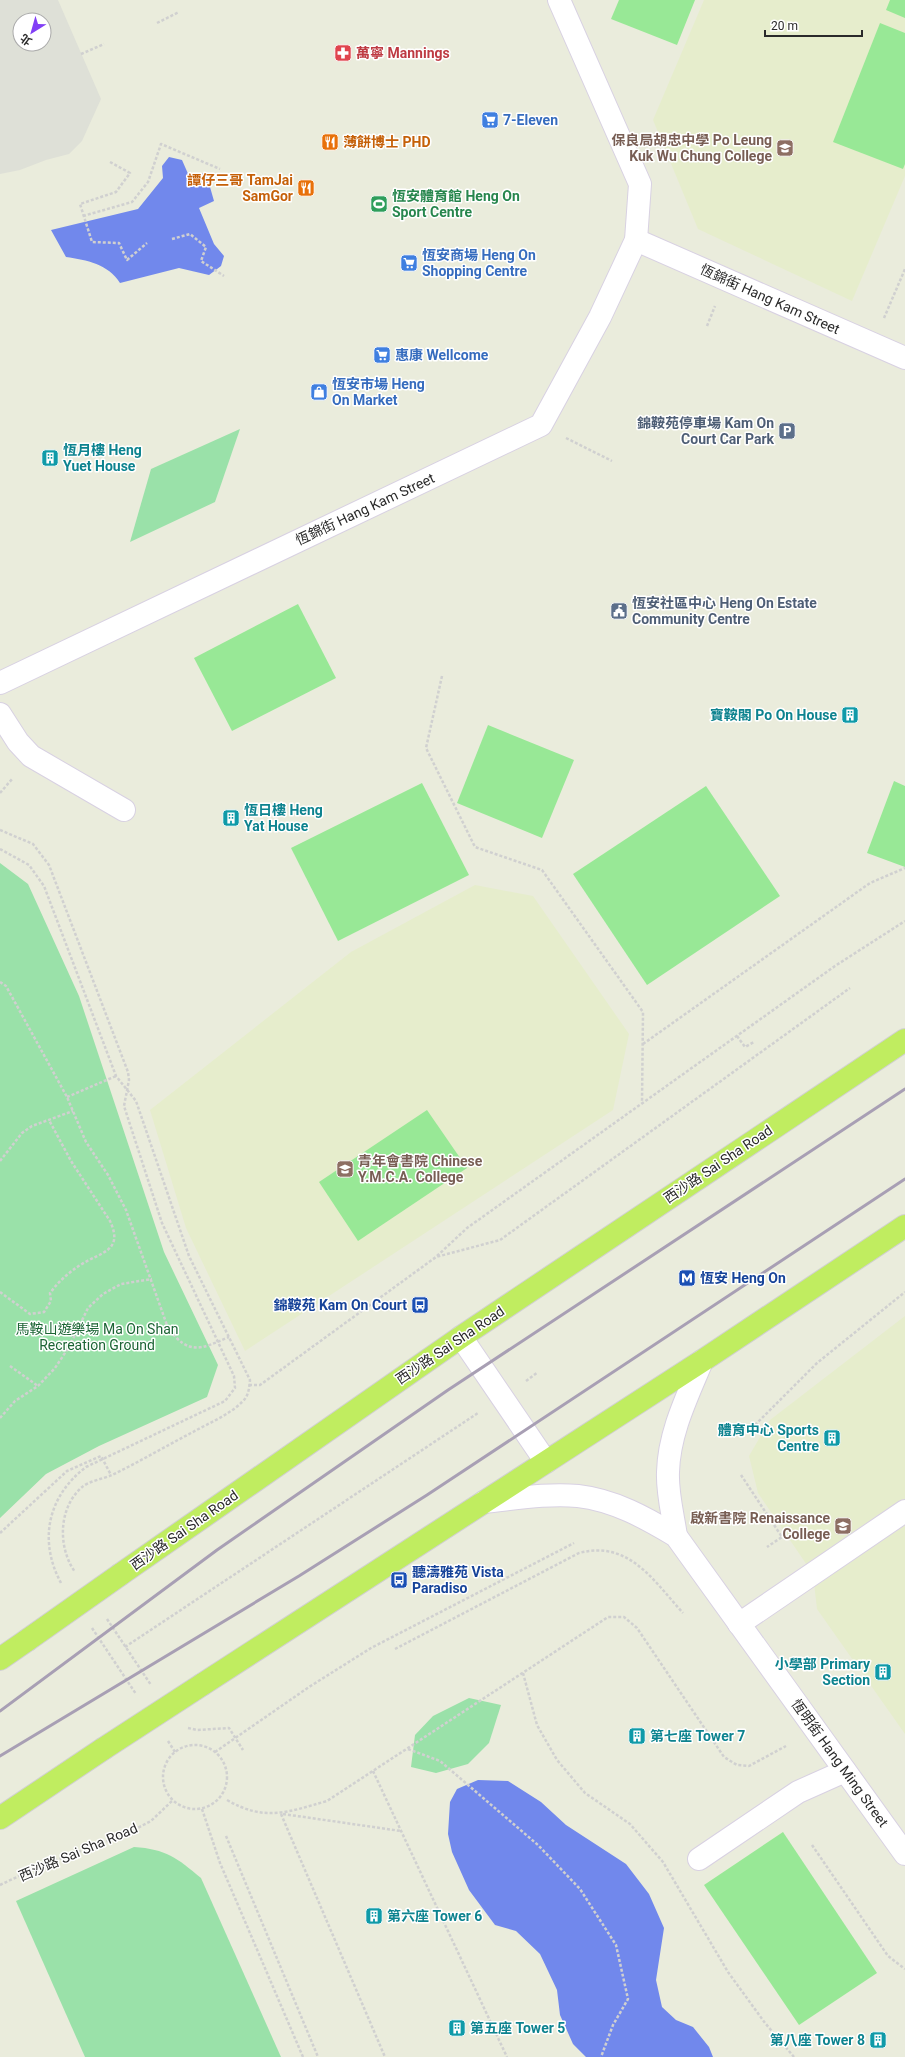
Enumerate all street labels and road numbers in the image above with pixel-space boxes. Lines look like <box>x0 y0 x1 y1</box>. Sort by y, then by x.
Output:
street label: 恆錦街 Hang Kam Street <box>698 261 843 337</box>
street label: 恆錦街 Hang Kam Street <box>293 470 437 548</box>
street label: 西沙路 Sai Sha Road <box>661 1122 775 1206</box>
street label: 西沙路 Sai Sha Road <box>393 1303 507 1387</box>
street label: 西沙路 Sai Sha Road <box>127 1487 241 1573</box>
street label: 恆明街 Hang Ming Street <box>788 1696 892 1830</box>
street label: 西沙路 Sai Sha Road <box>16 1820 140 1884</box>

